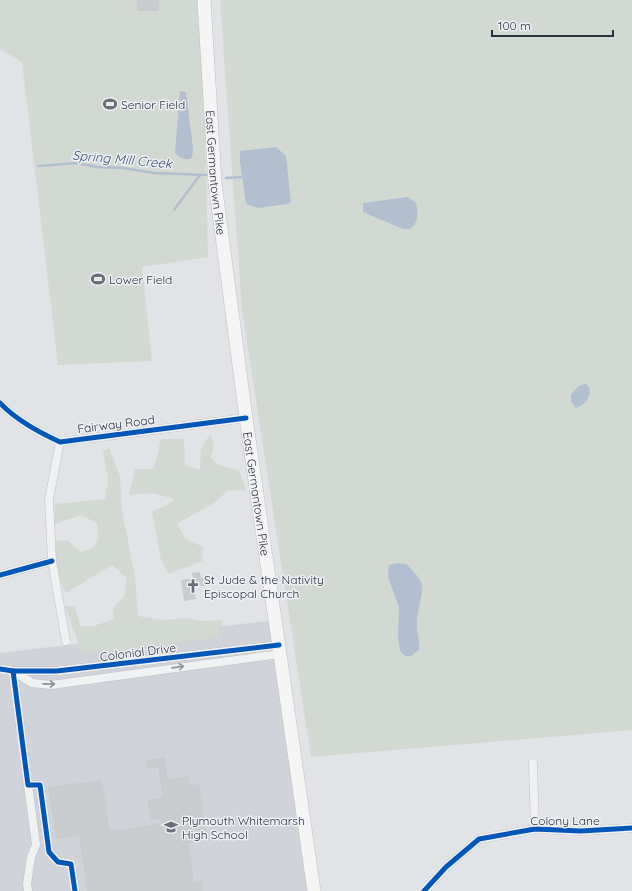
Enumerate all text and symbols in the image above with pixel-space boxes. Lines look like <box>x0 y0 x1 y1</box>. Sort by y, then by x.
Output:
scale bar <box>492 12 613 38</box>
text: 100 m <box>498 18 531 33</box>
sports icon: Senior Field <box>102 96 118 112</box>
place label: Senior Field <box>121 97 185 112</box>
street label: East Germantown Pike <box>203 110 229 236</box>
water label: Spring Mill Creek <box>71 147 174 171</box>
sports icon: Lower Field <box>90 271 106 287</box>
place label: Lower Field <box>109 272 172 287</box>
street label: Fairway Road <box>76 412 156 436</box>
street label: East Germantown Pike <box>241 431 273 557</box>
place label: St Jude & the Nativity Episcopal Church <box>204 572 324 601</box>
church icon: St Jude & the Nativity Episcopal Church <box>185 578 201 594</box>
street label: Colonial Drive <box>99 640 177 664</box>
one-way arrow <box>171 663 184 671</box>
one-way arrow <box>42 680 55 688</box>
place label: Plymouth Whitemarsh High School <box>182 813 305 842</box>
street label: Colony Lane <box>530 813 600 828</box>
school or university icon: Plymouth Whitemarsh High School <box>163 819 179 835</box>

